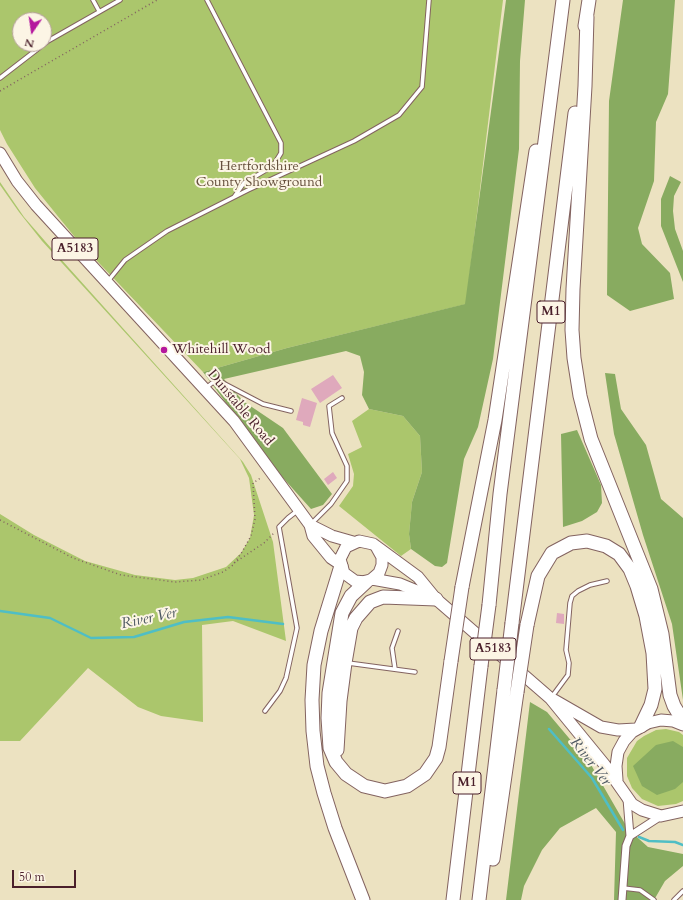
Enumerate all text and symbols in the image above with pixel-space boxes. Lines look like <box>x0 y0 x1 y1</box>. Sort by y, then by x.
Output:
north arrow <box>12 12 52 52</box>
text: N <box>23 35 36 52</box>
park label: Hertfordshire County Showground <box>196 159 322 192</box>
road number: A5183 <box>52 238 98 260</box>
road number: M1 <box>537 301 565 323</box>
place label: Whitehill Wood <box>172 342 270 358</box>
marker: Whitehill Wood <box>159 345 169 355</box>
street label: Dunstable Road <box>203 367 277 449</box>
water label: River Ver <box>120 604 178 634</box>
road number: A5183 <box>470 638 516 660</box>
water label: River Ver <box>566 734 614 790</box>
road number: M1 <box>453 772 481 794</box>
scale bar <box>14 862 78 888</box>
text: 50 m <box>19 869 45 885</box>

